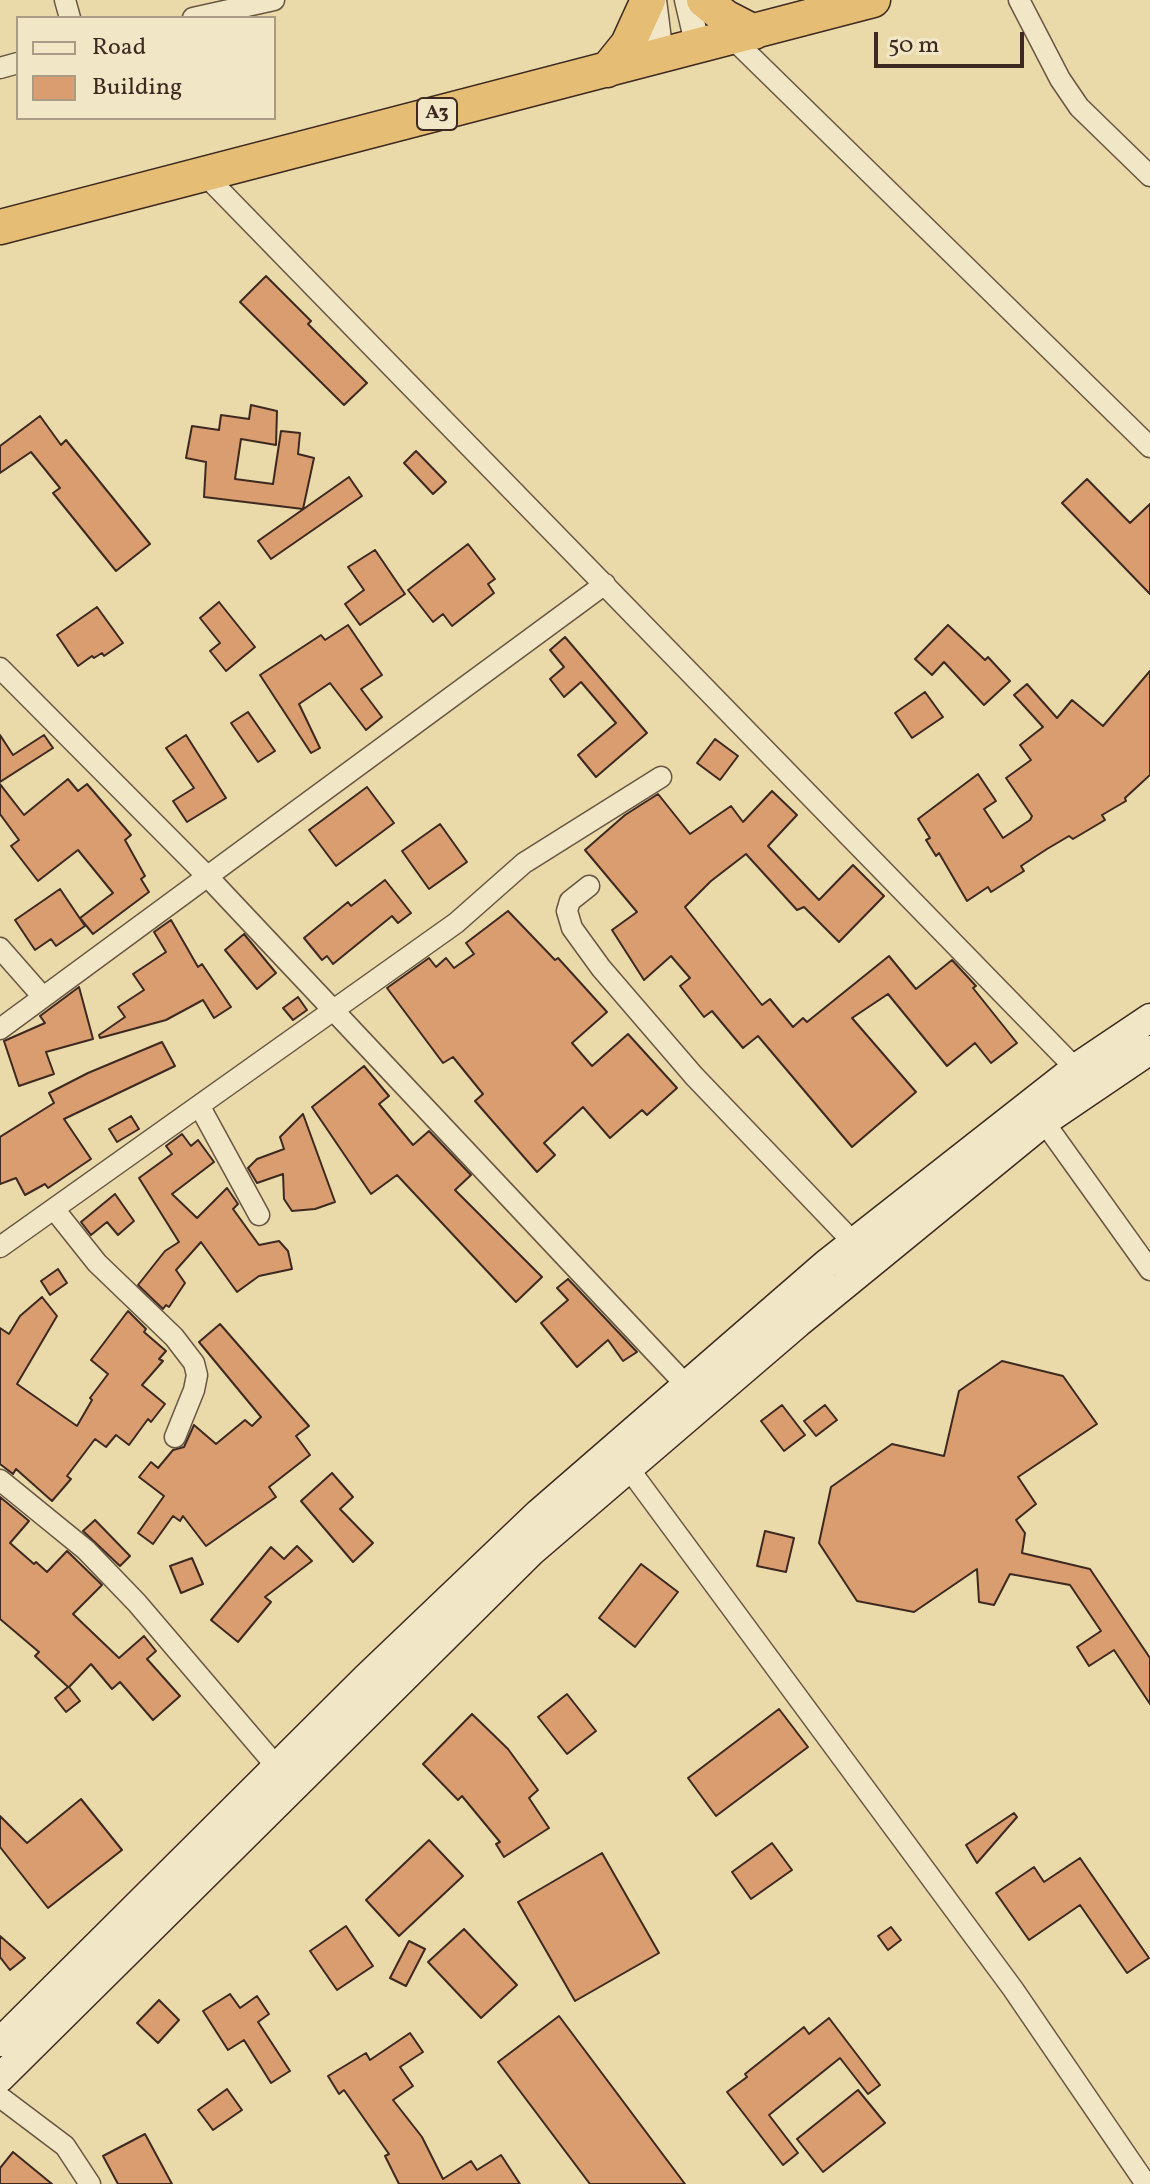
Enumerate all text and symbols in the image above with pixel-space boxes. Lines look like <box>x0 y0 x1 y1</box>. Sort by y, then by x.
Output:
legend <box>16 16 276 120</box>
scale bar <box>878 16 1028 66</box>
text: 50 m <box>888 29 940 63</box>
text: Road <box>92 31 146 65</box>
text: Building <box>92 71 182 105</box>
road number: A3 <box>417 98 457 130</box>

